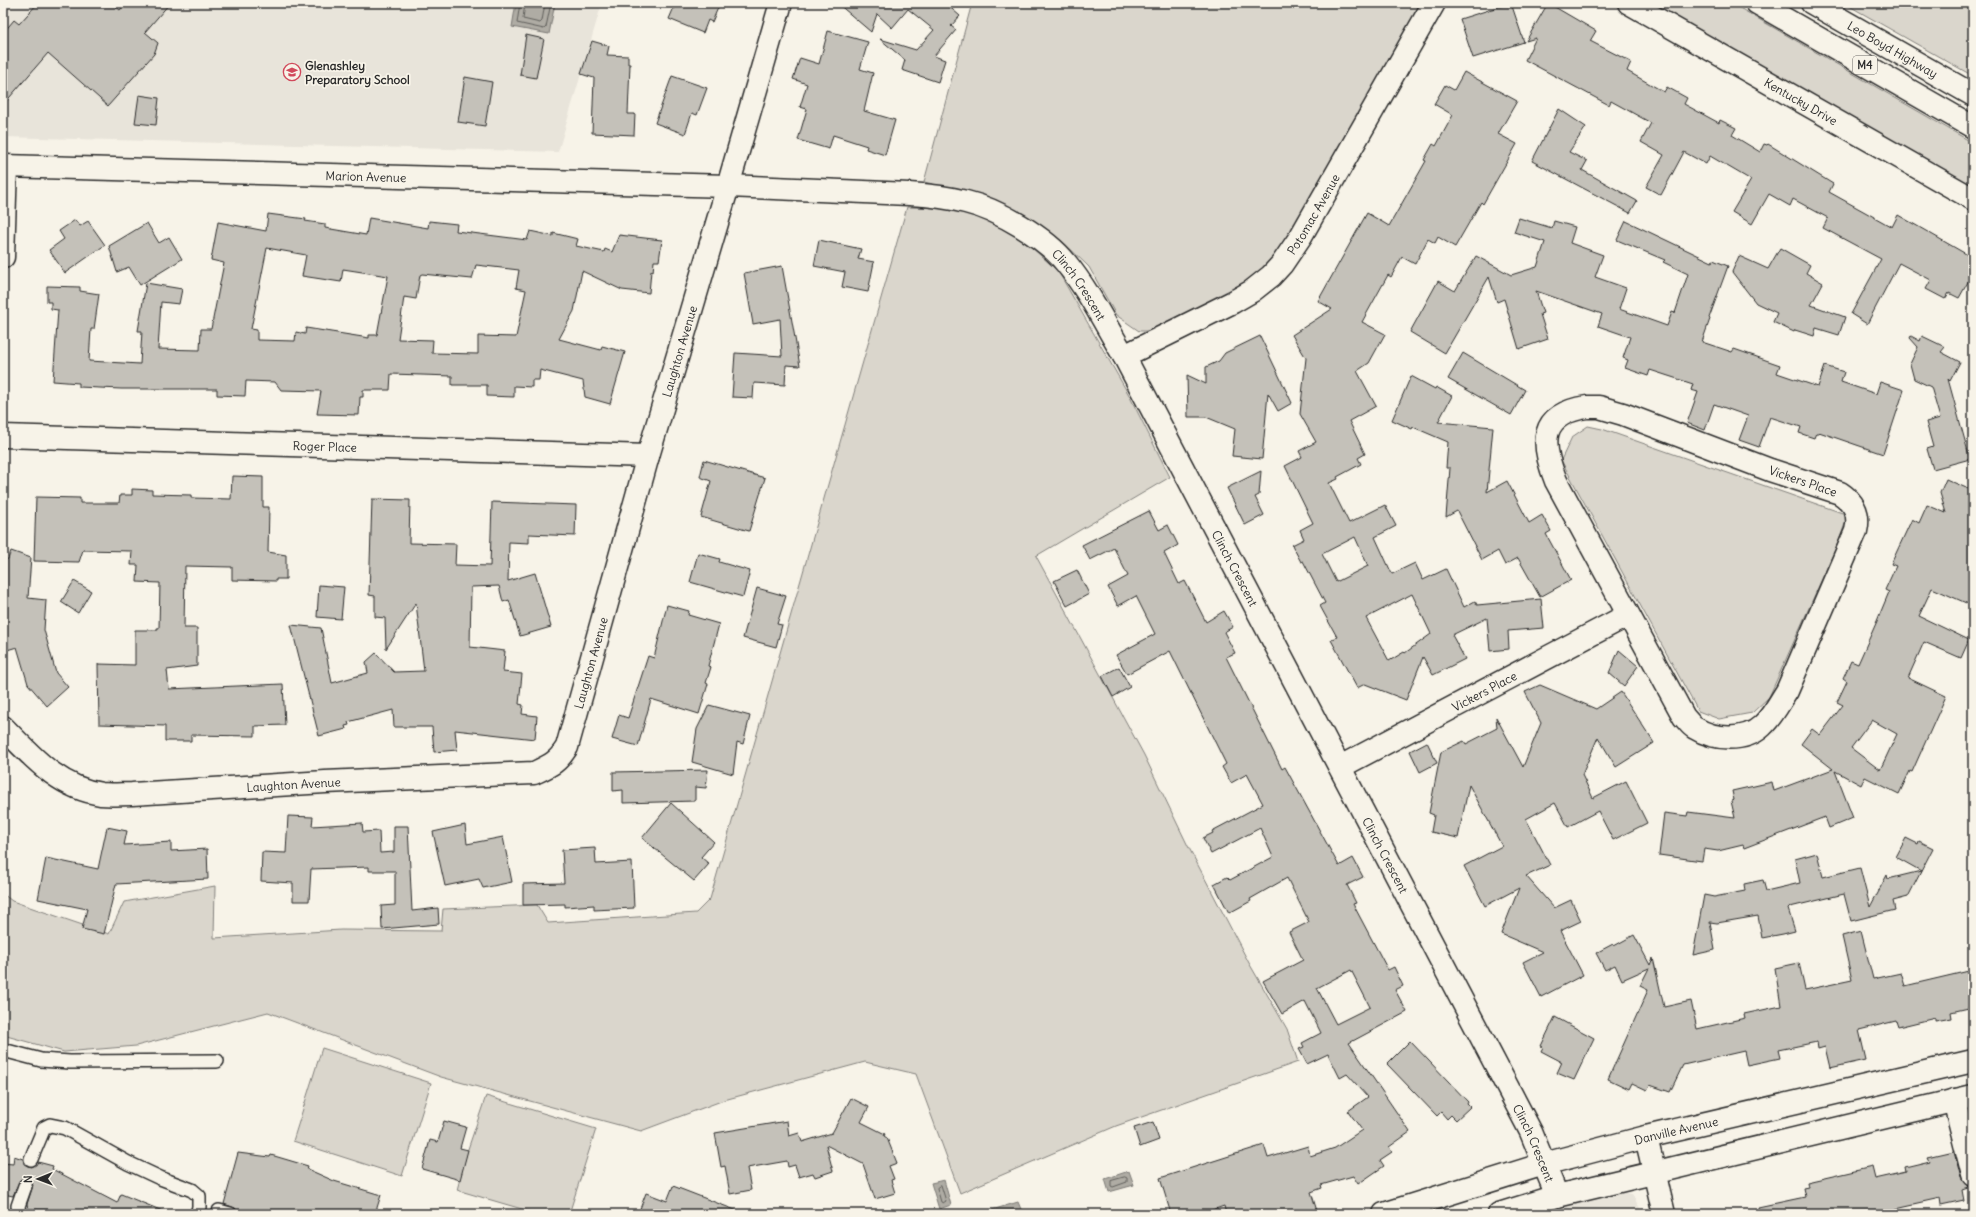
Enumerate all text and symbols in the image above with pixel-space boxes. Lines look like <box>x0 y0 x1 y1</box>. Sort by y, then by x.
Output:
street label: Leo Boyd Highway <box>1845 17 1941 81</box>
road number: M4 <box>1853 56 1877 74</box>
place label: Glenashley Preparatory School <box>305 58 410 88</box>
school or university icon: Glenashley Preparatory School <box>282 62 302 82</box>
street label: Kentucky Drive <box>1762 74 1840 128</box>
street label: Marion Avenue <box>325 167 407 185</box>
street label: Potomac Avenue <box>1283 171 1342 257</box>
street label: Clinch Crescent <box>1049 246 1109 323</box>
street label: Laughton Avenue <box>658 304 700 399</box>
street label: Roger Place <box>292 437 357 454</box>
street label: Vickers Place <box>1767 462 1839 500</box>
street label: Clinch Crescent <box>1209 528 1261 609</box>
street label: Laughton Avenue <box>571 615 610 710</box>
street label: Vickers Place <box>1449 668 1519 714</box>
street label: Laughton Avenue <box>246 774 341 794</box>
street label: Clinch Crescent <box>1360 814 1412 896</box>
street label: Clinch Crescent <box>1510 1101 1558 1184</box>
street label: Danville Avenue <box>1632 1113 1720 1147</box>
north arrow <box>18 1159 58 1199</box>
text: N <box>21 1175 35 1183</box>

